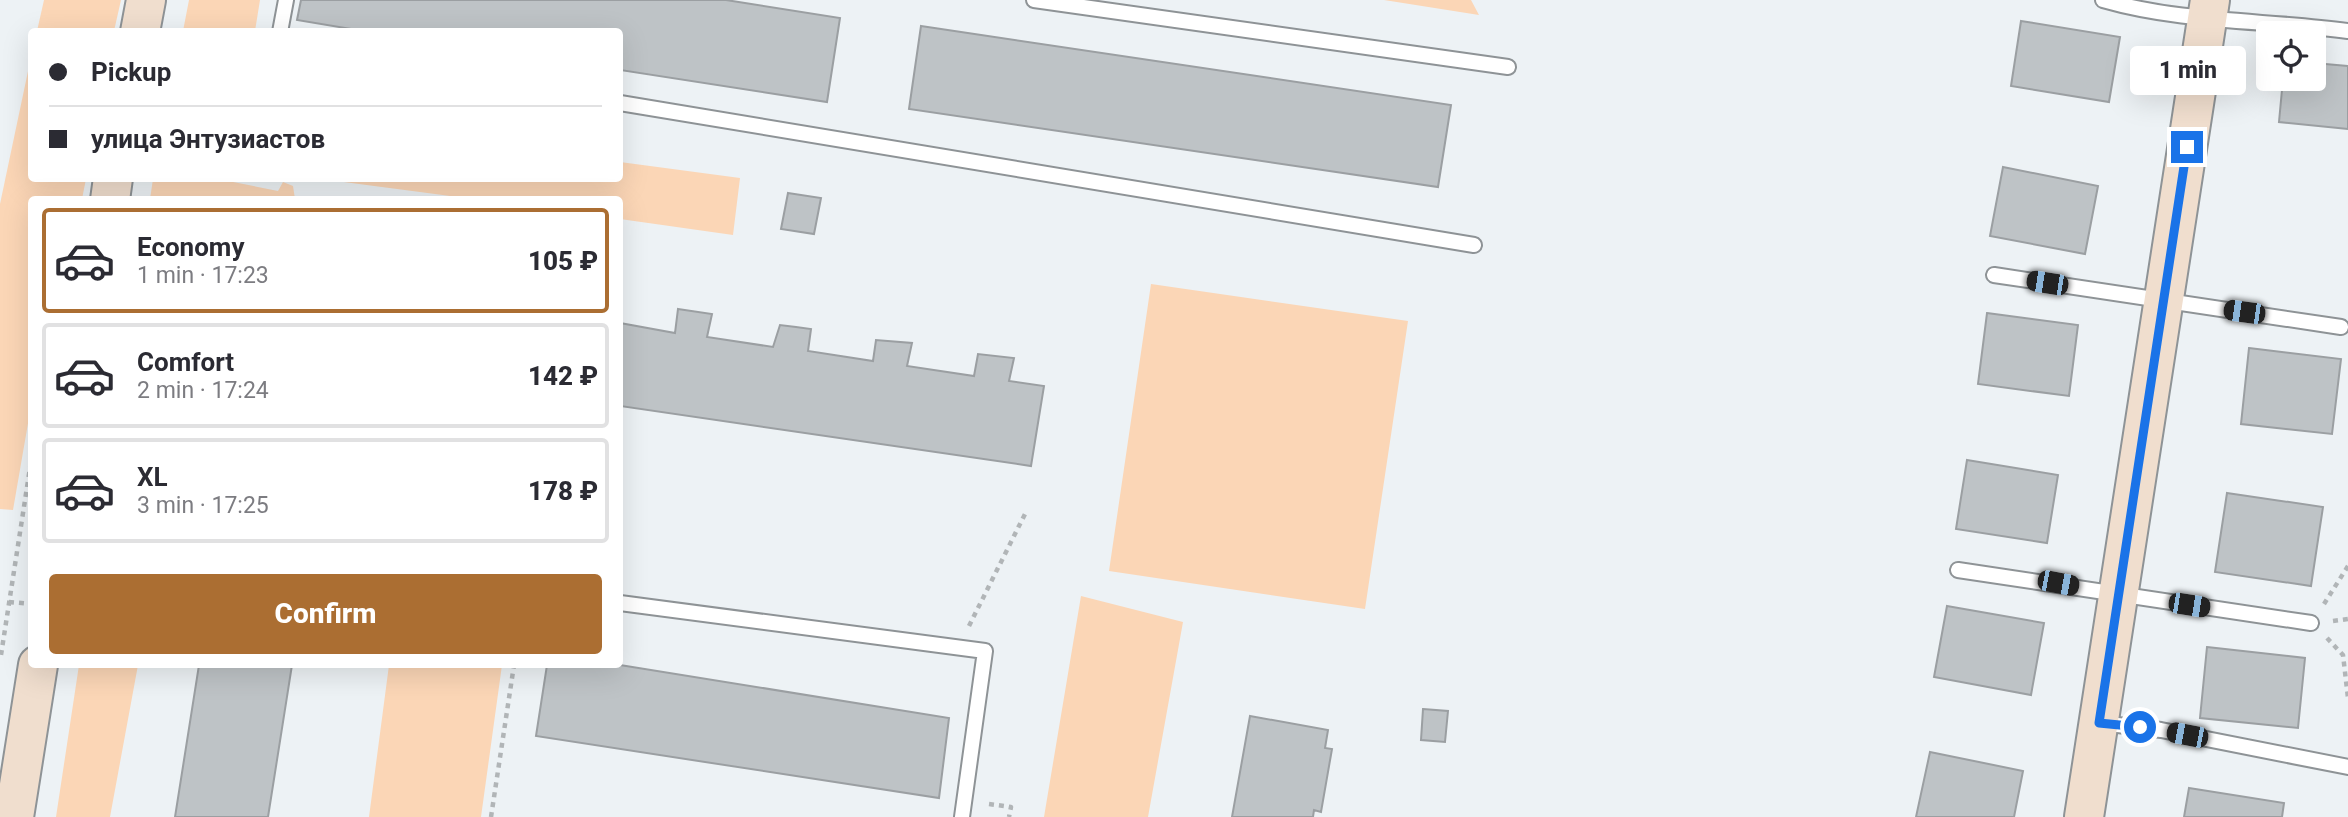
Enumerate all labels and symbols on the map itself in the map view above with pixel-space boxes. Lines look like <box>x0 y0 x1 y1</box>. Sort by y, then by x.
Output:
callout: 1 min <box>2129 46 2245 94</box>
route end <box>2171 131 2203 163</box>
car <box>2025 269 2070 297</box>
car <box>2222 299 2267 325</box>
car <box>2036 569 2081 597</box>
car <box>2167 591 2212 619</box>
route start <box>2124 711 2156 743</box>
car <box>2165 721 2210 749</box>

